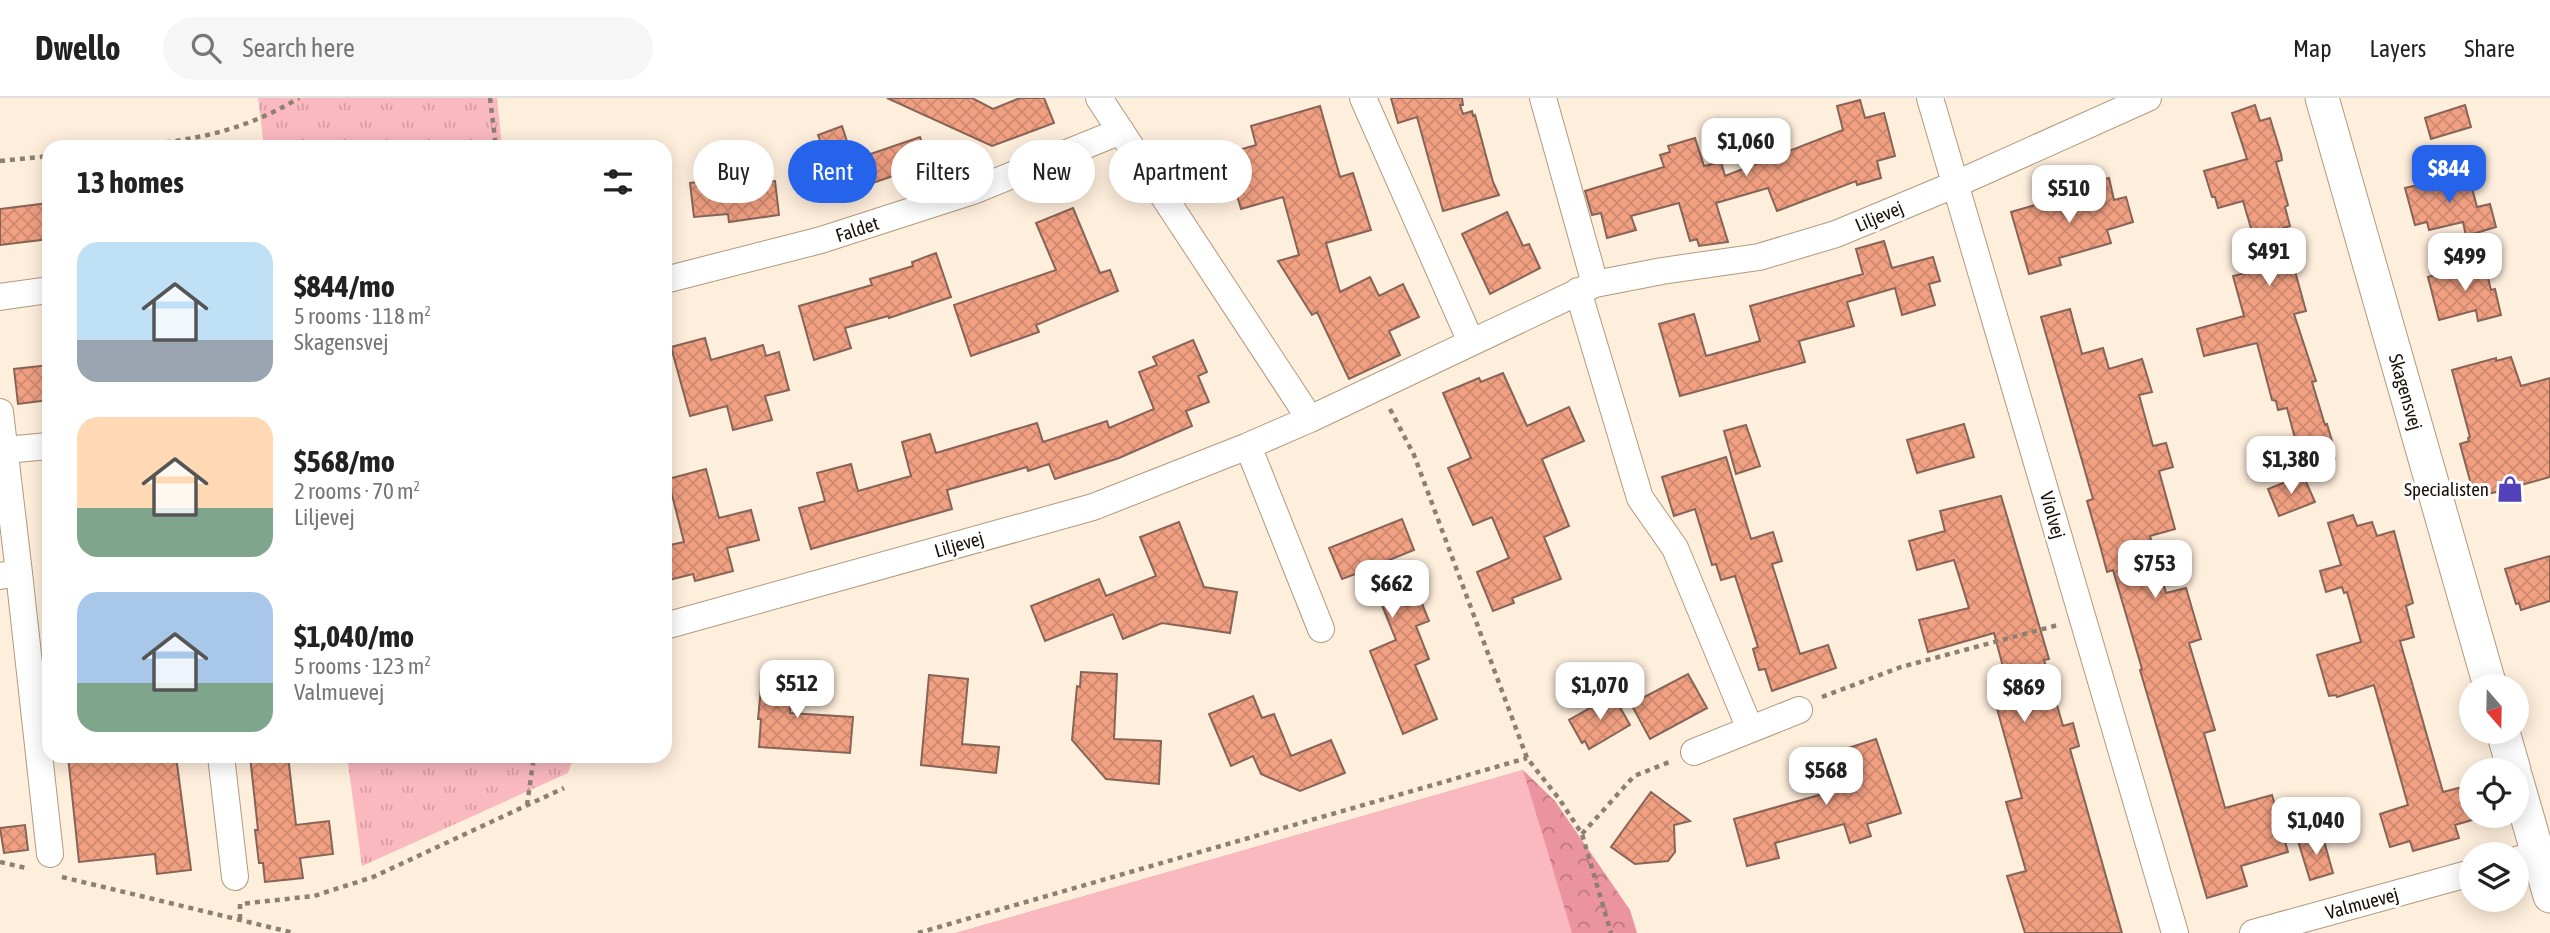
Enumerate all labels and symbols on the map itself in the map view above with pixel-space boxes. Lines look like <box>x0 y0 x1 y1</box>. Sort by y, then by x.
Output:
pin: $1,060 <box>1689 118 1803 178</box>
pin: $844 <box>2408 146 2490 205</box>
pin: $510 <box>2028 166 2110 225</box>
street label: Liljevej <box>1852 196 1906 236</box>
street label: Faldet <box>833 212 881 246</box>
pin: $491 <box>2228 228 2310 288</box>
pin: $499 <box>2424 234 2506 293</box>
street label: Skagensvej <box>2385 351 2427 433</box>
pin: $1,380 <box>2234 436 2348 496</box>
shop icon: Specialisten <box>2495 474 2525 504</box>
place label: Specialisten <box>2404 478 2489 500</box>
street label: Violvej <box>2036 489 2070 541</box>
street label: Liljevej <box>932 527 986 561</box>
pin: $753 <box>2114 540 2196 600</box>
pin: $662 <box>1351 560 1433 620</box>
pin: $512 <box>756 660 838 720</box>
pin: $1,070 <box>1543 662 1657 722</box>
pin: $869 <box>1983 664 2065 724</box>
north arrow <box>2459 674 2529 744</box>
pin: $568 <box>1785 748 1867 807</box>
pin: $1,040 <box>2259 798 2373 857</box>
street label: Valmuevej <box>2323 883 2401 923</box>

